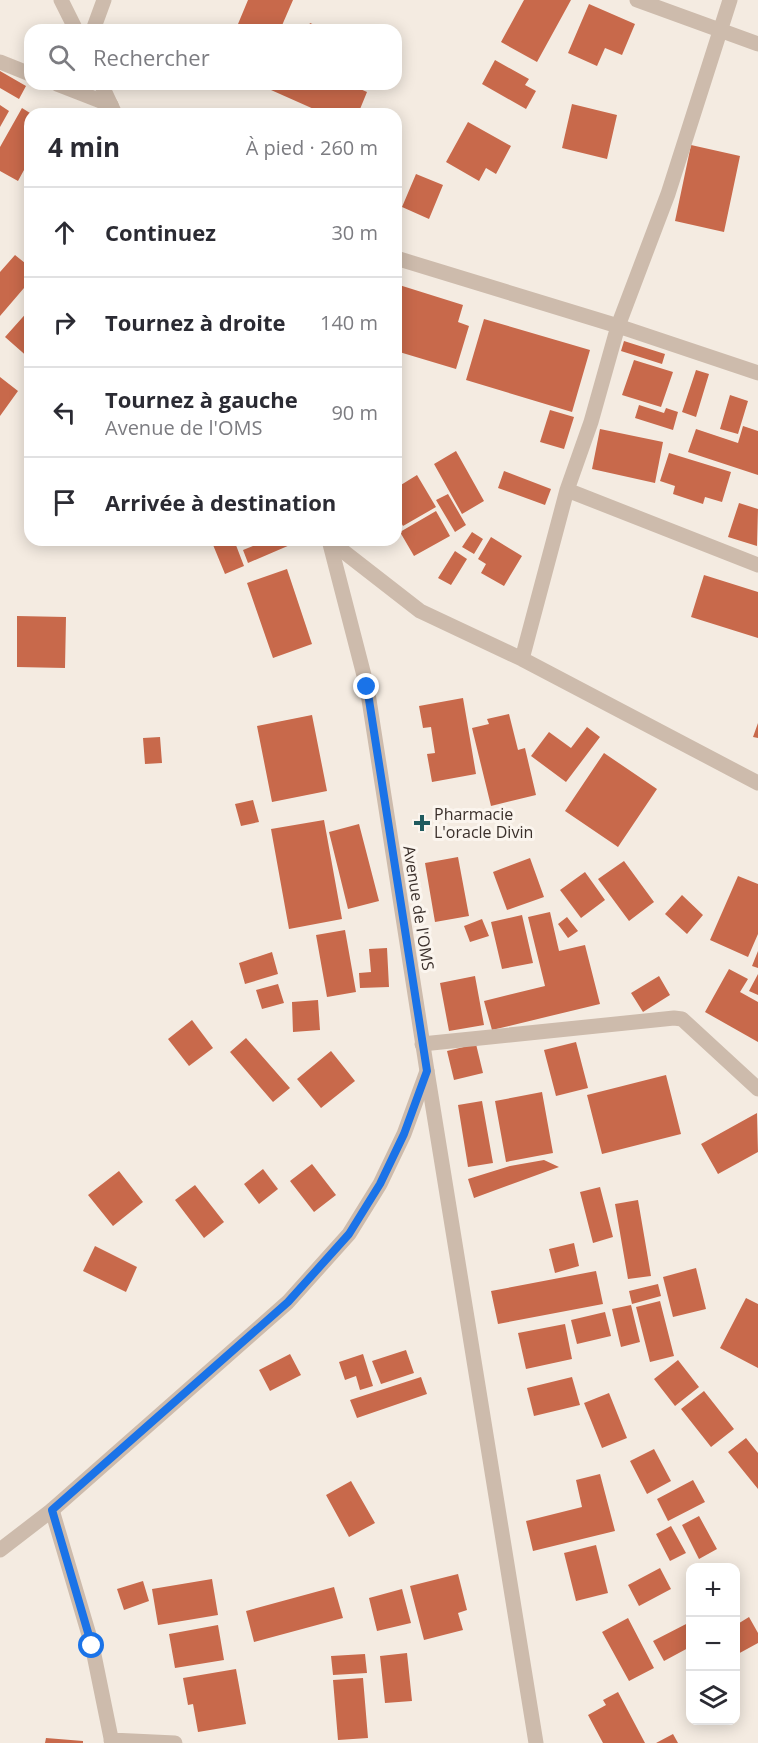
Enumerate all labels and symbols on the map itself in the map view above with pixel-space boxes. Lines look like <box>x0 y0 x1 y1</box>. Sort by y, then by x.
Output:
route end <box>353 673 379 699</box>
place label: Pharmacie L'oracle Divin <box>434 803 533 843</box>
marker: Pharmacie L'oracle Divin <box>415 816 429 830</box>
street label: Avenue de l'OMS <box>398 844 440 972</box>
route start <box>78 1632 104 1658</box>

